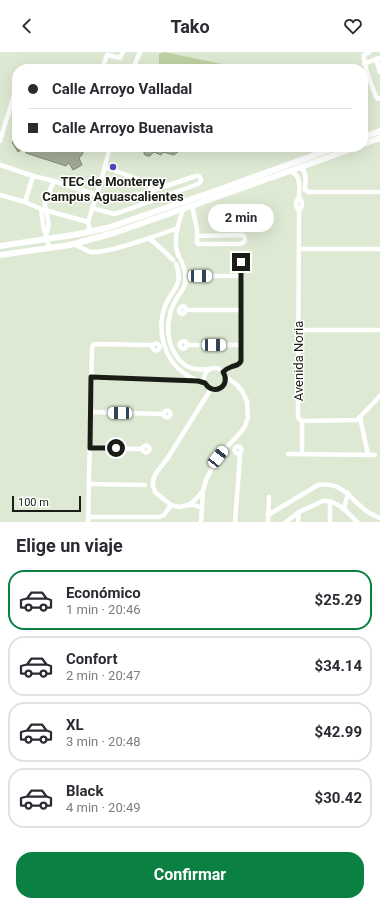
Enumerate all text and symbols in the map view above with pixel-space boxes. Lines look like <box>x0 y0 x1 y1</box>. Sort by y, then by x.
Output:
icon: back <box>16 15 38 37</box>
icon: heart <box>342 15 364 37</box>
text: Tako <box>170 16 210 37</box>
text: Calle Arroyo Valladal <box>52 80 192 98</box>
text: Calle Arroyo Buenavista <box>52 119 213 137</box>
marker: TEC de Monterrey Campus Aguascalientes <box>108 162 118 172</box>
place label: TEC de Monterrey Campus Aguascalientes <box>42 174 184 204</box>
callout: 2 min <box>208 204 274 232</box>
text: 2 min <box>225 210 257 225</box>
route end <box>232 253 250 271</box>
car <box>188 270 212 282</box>
street label: Avenida Noria <box>291 321 306 401</box>
car <box>202 339 226 351</box>
car <box>108 407 132 419</box>
route start <box>107 439 125 457</box>
car <box>206 444 230 470</box>
scale bar <box>12 494 81 513</box>
text: 100 m <box>18 496 49 509</box>
text: Elige un viaje <box>16 535 123 556</box>
icon: car <box>18 582 54 618</box>
text: Económico <box>66 584 141 602</box>
text: $25.29 <box>315 591 362 609</box>
text: 1 min · 20:46 <box>66 602 141 617</box>
icon: car <box>18 648 54 684</box>
text: Confort <box>66 650 117 668</box>
text: $34.14 <box>315 657 362 675</box>
text: 2 min · 20:47 <box>66 668 141 683</box>
icon: car <box>18 714 54 750</box>
text: XL <box>66 716 84 734</box>
text: $42.99 <box>315 723 362 741</box>
text: 3 min · 20:48 <box>66 734 141 749</box>
icon: car <box>18 780 54 816</box>
text: Black <box>66 782 103 800</box>
text: $30.42 <box>315 789 362 807</box>
text: 4 min · 20:49 <box>66 800 141 815</box>
button: Confirmar <box>16 852 364 898</box>

